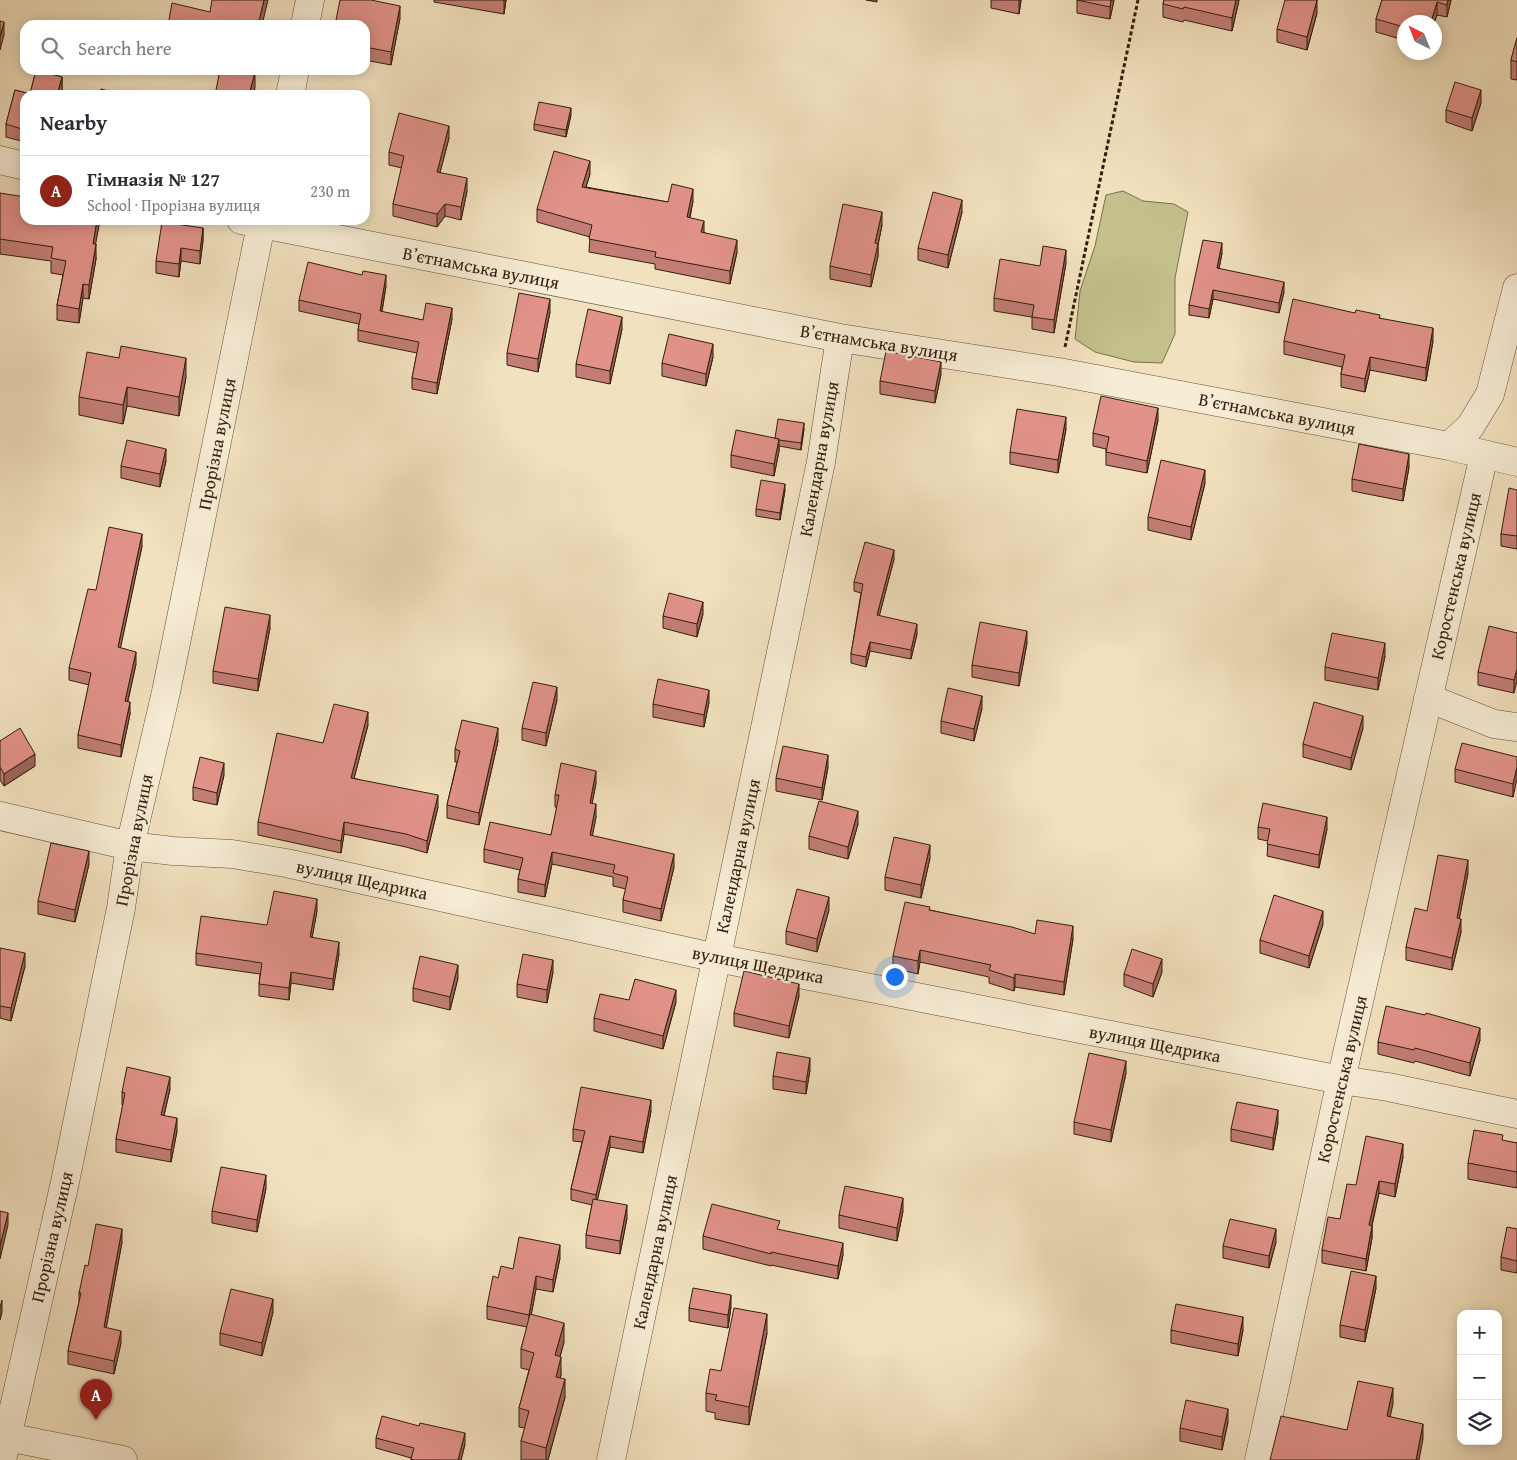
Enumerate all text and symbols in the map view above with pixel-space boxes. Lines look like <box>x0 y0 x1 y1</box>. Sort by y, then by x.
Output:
north arrow <box>1397 15 1442 60</box>
search box <box>20 20 370 75</box>
icon: search <box>38 34 66 62</box>
text: Search here <box>78 34 172 62</box>
text: Nearby <box>40 107 107 138</box>
text: Гімназія № 127 <box>87 165 220 193</box>
text: A <box>51 179 61 203</box>
text: 230 m <box>310 179 350 203</box>
text: School · Прорізна вулиця <box>87 193 260 217</box>
street label: Вʼєтнамська вулиця <box>400 239 562 296</box>
street label: Вʼєтнамська вулиця <box>798 317 960 368</box>
street label: Прорізна вулиця <box>190 376 243 512</box>
street label: Календарна вулиця <box>792 379 845 539</box>
street label: Вʼєтнамська вулиця <box>1196 385 1358 442</box>
street label: Коростенська вулиця <box>1423 490 1488 662</box>
street label: Прорізна вулиця <box>107 772 160 908</box>
street label: Календарна вулиця <box>708 776 767 936</box>
street label: вулиця Щедрика <box>294 852 431 907</box>
street label: вулиця Щедрика <box>690 938 827 991</box>
your location <box>882 964 908 990</box>
street label: Коростенська вулиця <box>1309 993 1374 1165</box>
street label: вулиця Щедрика <box>1087 1017 1224 1070</box>
street label: Прорізна вулиця <box>23 1169 80 1305</box>
street label: Календарна вулиця <box>625 1172 684 1332</box>
map controls <box>1457 1310 1502 1445</box>
button: + <box>1457 1310 1502 1355</box>
button: − <box>1457 1355 1502 1400</box>
pin: A <box>80 1379 112 1420</box>
button: layers <box>1457 1400 1502 1445</box>

